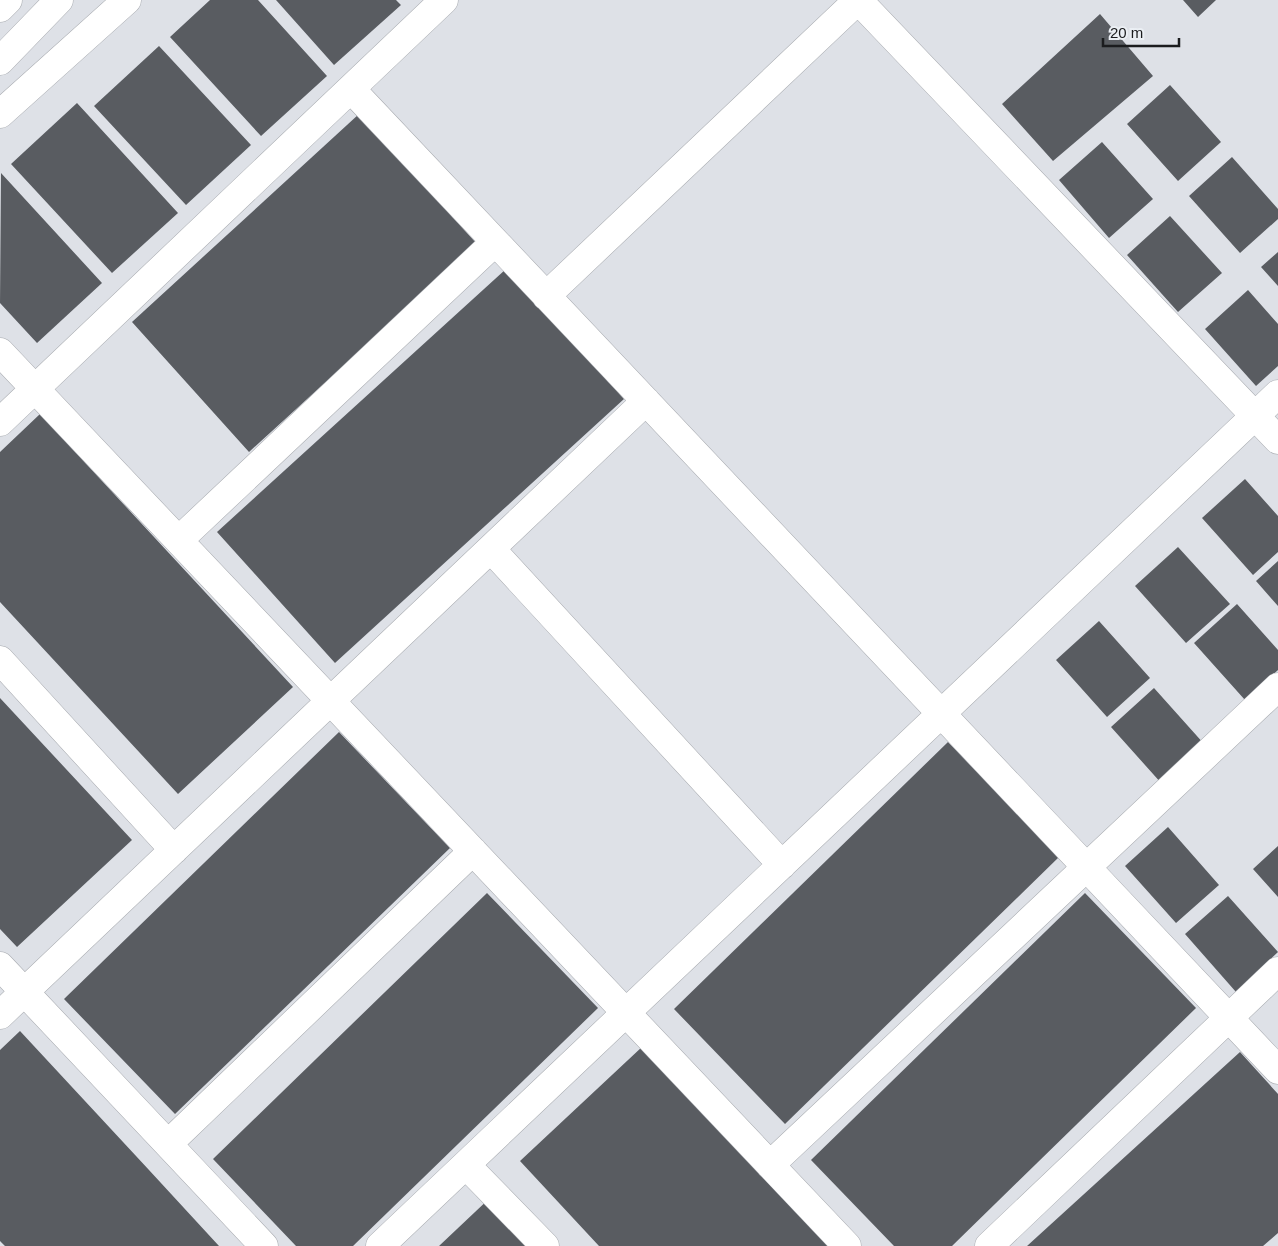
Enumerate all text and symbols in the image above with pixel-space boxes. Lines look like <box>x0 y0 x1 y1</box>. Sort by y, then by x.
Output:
scale bar <box>1103 15 1179 47</box>
text: 20 m <box>1110 24 1143 41</box>

